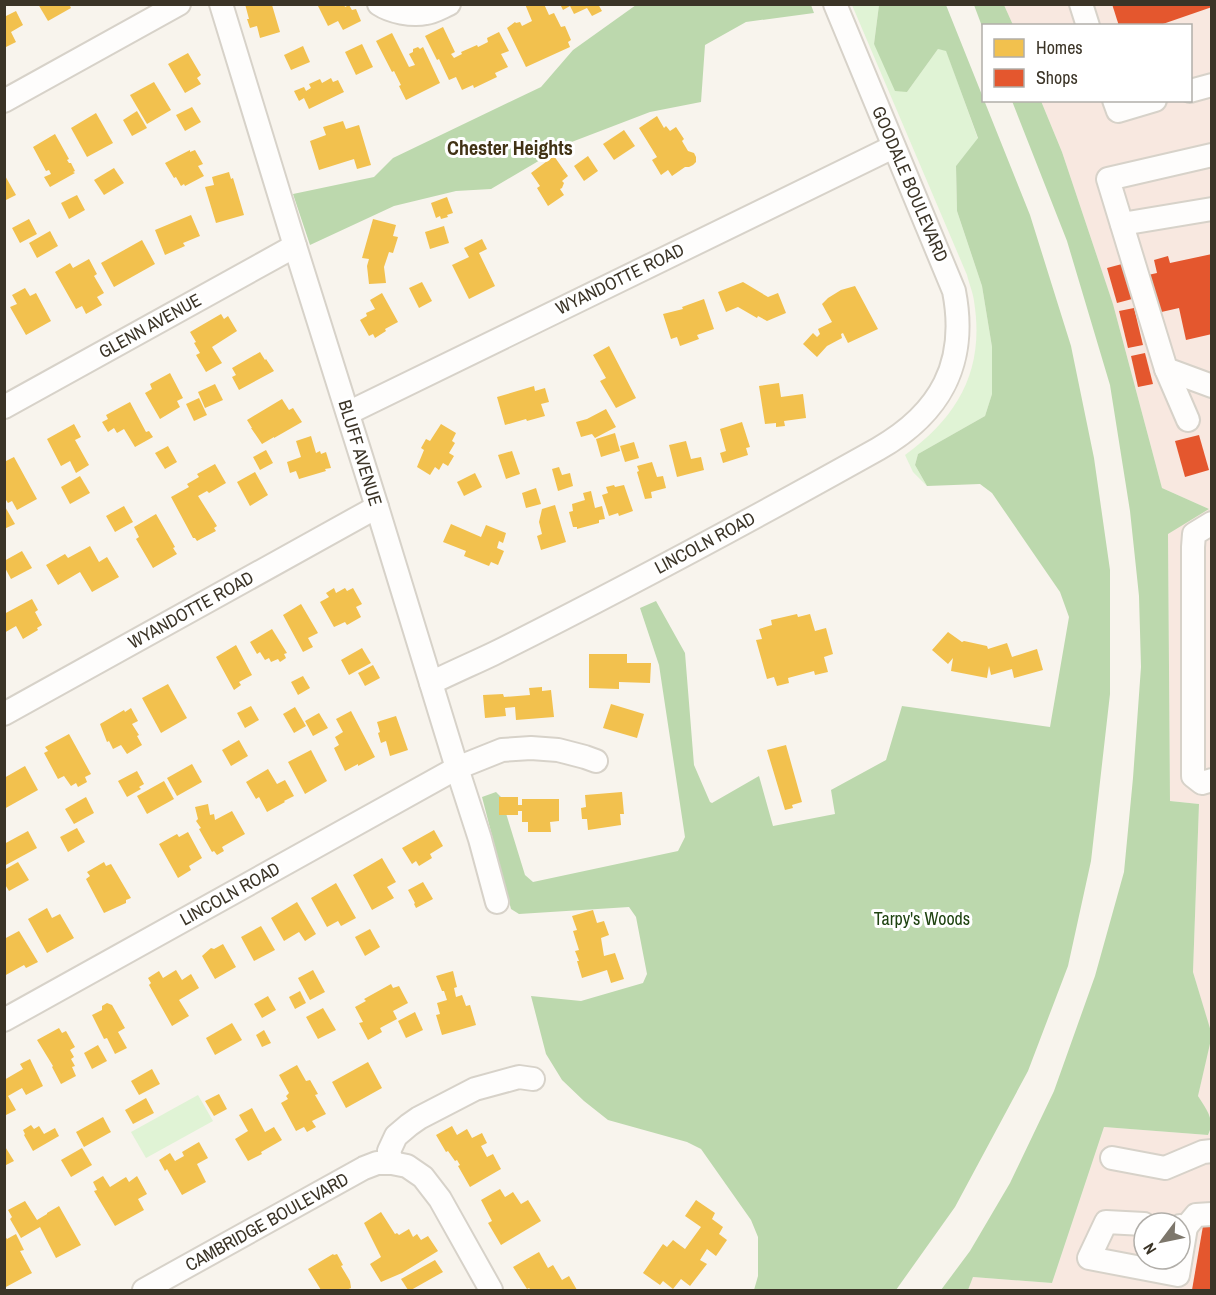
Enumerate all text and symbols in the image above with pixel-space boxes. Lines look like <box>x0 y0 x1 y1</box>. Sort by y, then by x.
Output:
legend <box>982 24 1192 102</box>
text: Homes <box>1036 35 1083 60</box>
text: Shops <box>1036 65 1078 90</box>
street label: GOODALE BOULEVARD <box>866 102 955 266</box>
district label: Chester Heights <box>447 134 573 161</box>
street label: WYANDOTTE ROAD <box>551 237 688 320</box>
street label: GLENN AVENUE <box>94 287 206 364</box>
street label: BLUFF AVENUE <box>332 397 388 509</box>
street label: LINCOLN ROAD <box>650 506 760 580</box>
street label: WYANDOTTE ROAD <box>123 565 258 654</box>
street label: LINCOLN ROAD <box>175 856 284 931</box>
park label: Tarpy's Woods <box>874 906 970 931</box>
street label: CAMBRIDGE BOULEVARD <box>180 1166 353 1277</box>
north arrow <box>1132 1211 1192 1271</box>
text: N <box>1137 1239 1161 1259</box>

